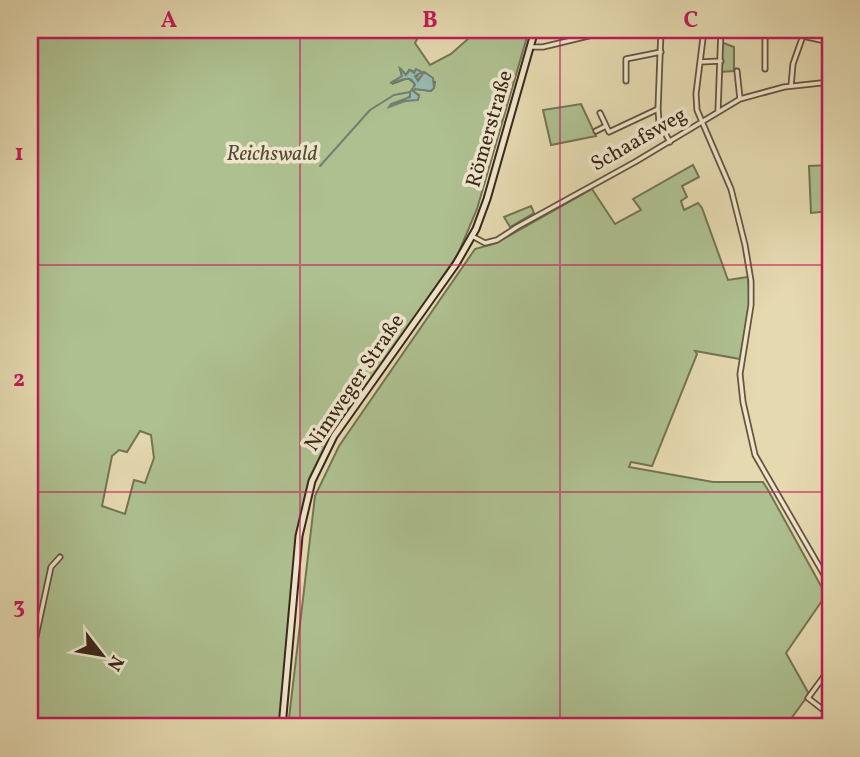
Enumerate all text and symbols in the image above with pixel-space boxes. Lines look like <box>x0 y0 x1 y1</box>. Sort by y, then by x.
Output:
text: A <box>161 5 177 37</box>
text: B <box>422 5 438 37</box>
text: C <box>684 5 698 37</box>
street label: Römerstraße <box>459 67 521 191</box>
street label: Schaafsweg <box>586 101 692 179</box>
text: 1 <box>14 138 24 170</box>
park label: Reichswald <box>226 140 318 169</box>
street label: Nimweger Straße <box>298 309 412 457</box>
text: 2 <box>13 364 25 396</box>
text: 3 <box>13 591 25 623</box>
north arrow <box>66 620 136 690</box>
text: N <box>100 650 130 676</box>

